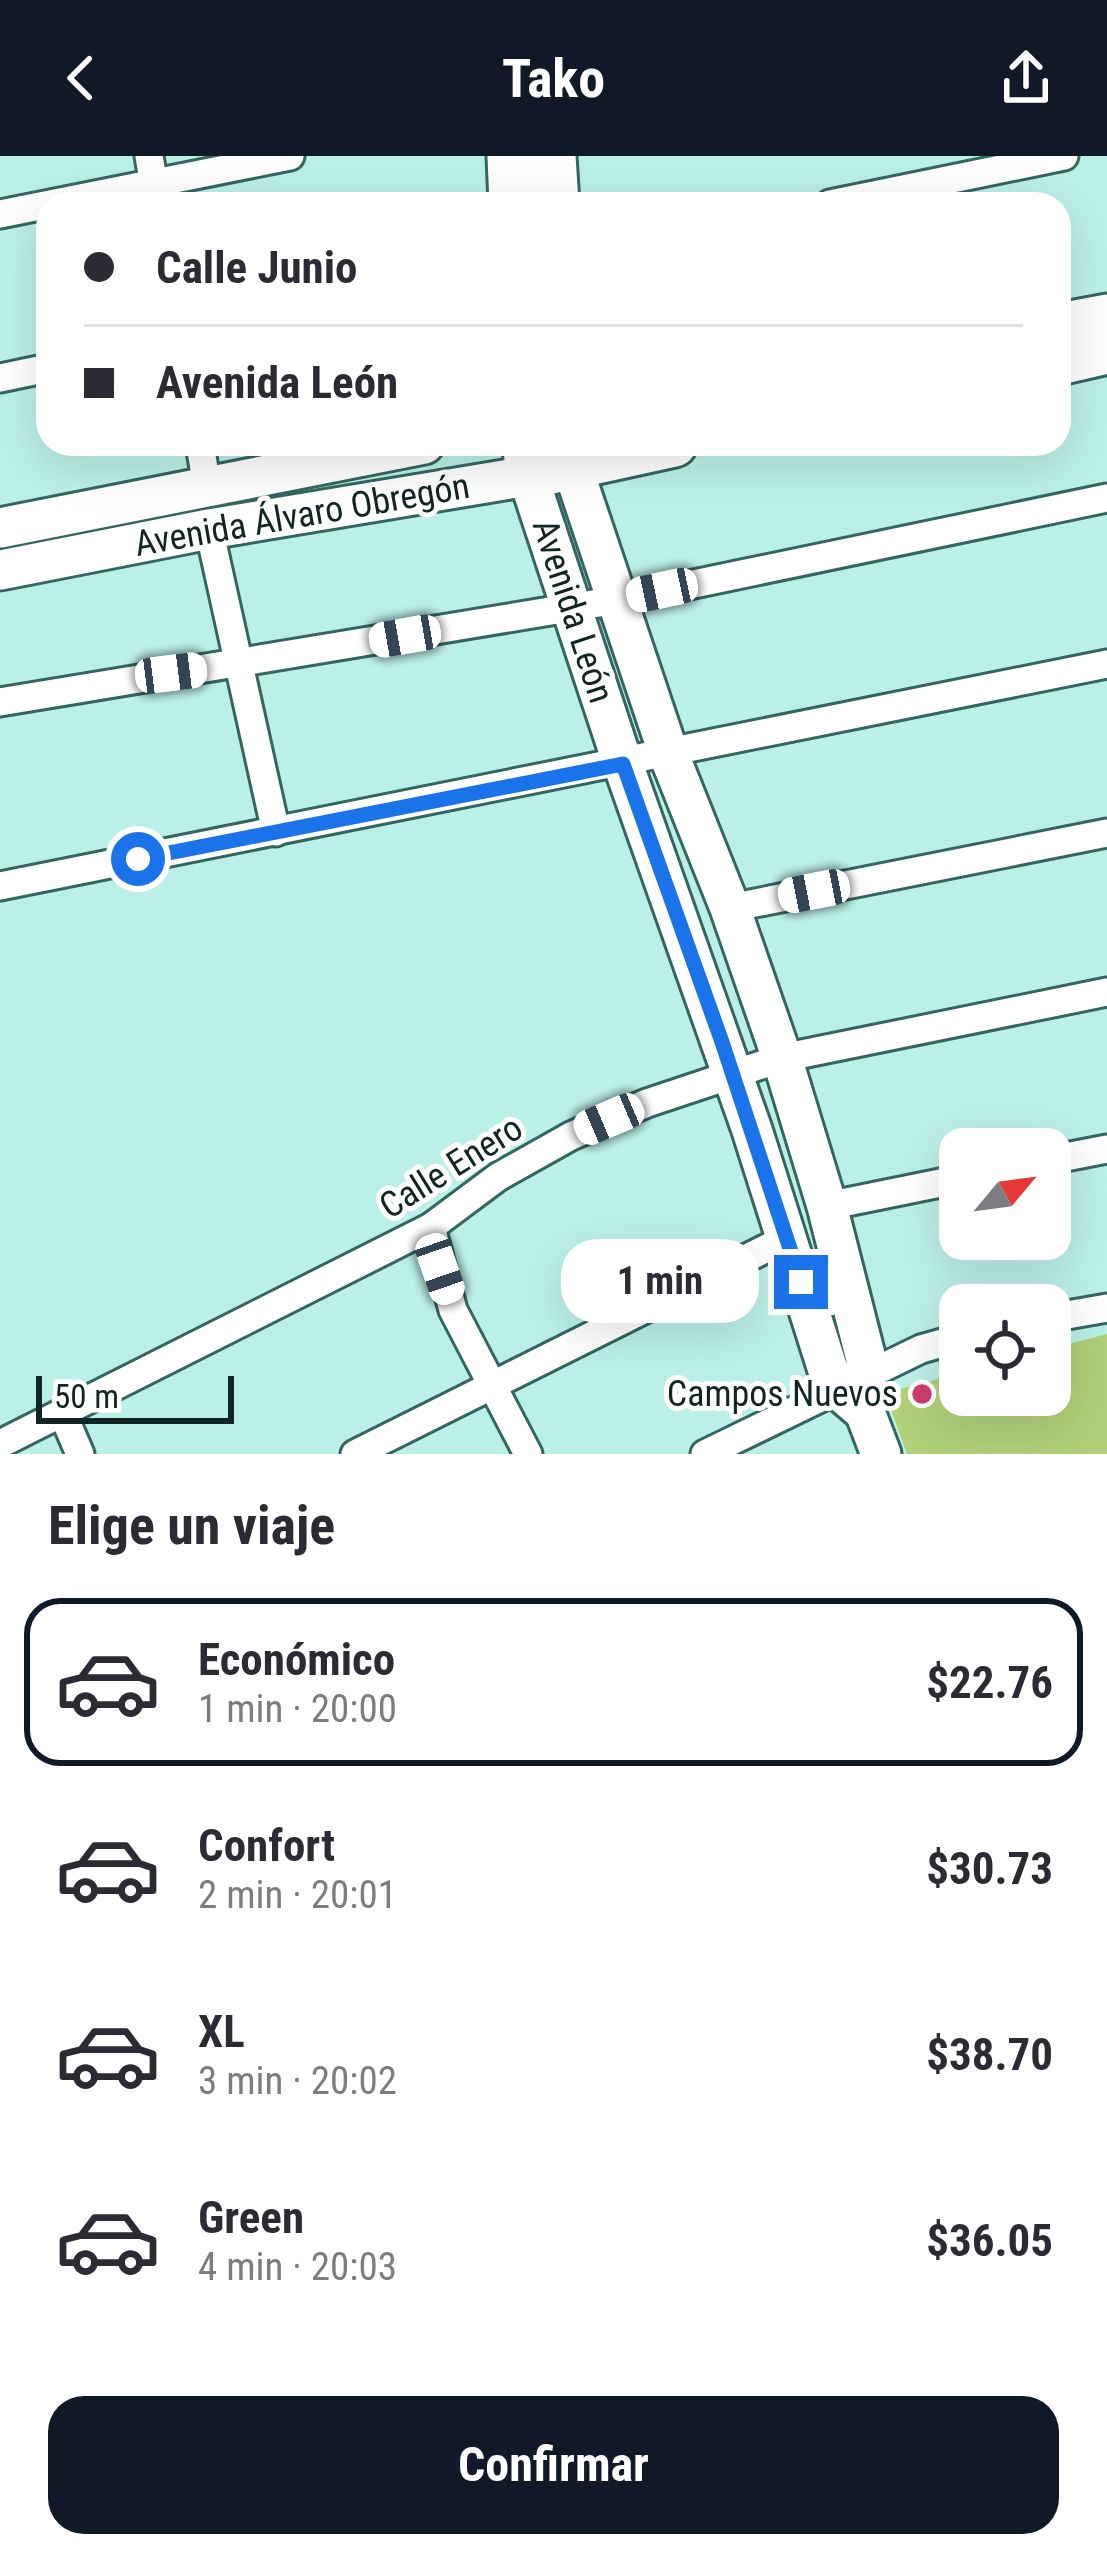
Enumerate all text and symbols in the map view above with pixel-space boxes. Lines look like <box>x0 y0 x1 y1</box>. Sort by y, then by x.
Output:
icon: back <box>48 45 114 111</box>
icon: share <box>993 45 1059 111</box>
text: Tako <box>502 47 605 110</box>
text: Calle Junio <box>156 241 358 294</box>
text: Avenida León <box>156 356 398 409</box>
street label: Avenida Álvaro Obregón <box>131 464 473 565</box>
street label: Avenida León <box>524 514 622 708</box>
car <box>623 565 701 615</box>
car <box>366 612 444 660</box>
car <box>133 651 209 695</box>
route start <box>111 832 165 886</box>
car <box>775 866 853 916</box>
car <box>569 1088 649 1150</box>
street label: Calle Enero <box>372 1107 530 1227</box>
north arrow <box>939 1128 1071 1260</box>
map controls <box>939 1128 1071 1416</box>
car <box>411 1229 469 1309</box>
callout: 1 min <box>561 1240 759 1324</box>
route end <box>774 1255 828 1309</box>
text: 1 min <box>617 1258 703 1304</box>
button: locate <box>939 1284 1071 1416</box>
scale bar <box>36 1370 234 1423</box>
place label: Campos Nuevos <box>667 1373 898 1415</box>
text: 50 m <box>54 1377 119 1416</box>
marker: Campos Nuevos <box>909 1381 935 1407</box>
text: Elige un viaje <box>48 1494 335 1557</box>
icon: car <box>54 1628 162 1736</box>
text: Económico <box>198 1633 395 1686</box>
text: $22.76 <box>926 1656 1053 1709</box>
text: 1 min · 20:00 <box>198 1686 397 1732</box>
icon: car <box>54 1814 162 1922</box>
text: Confort <box>198 1819 335 1872</box>
text: $30.73 <box>926 1842 1053 1895</box>
text: 2 min · 20:01 <box>198 1872 397 1918</box>
icon: car <box>54 2000 162 2108</box>
text: XL <box>198 2005 245 2058</box>
text: $38.70 <box>926 2028 1053 2081</box>
text: 3 min · 20:02 <box>198 2058 397 2104</box>
icon: car <box>54 2186 162 2294</box>
text: Green <box>198 2191 304 2244</box>
text: $36.05 <box>926 2214 1053 2267</box>
text: 4 min · 20:03 <box>198 2244 397 2290</box>
button: Confirmar <box>48 2396 1059 2534</box>

